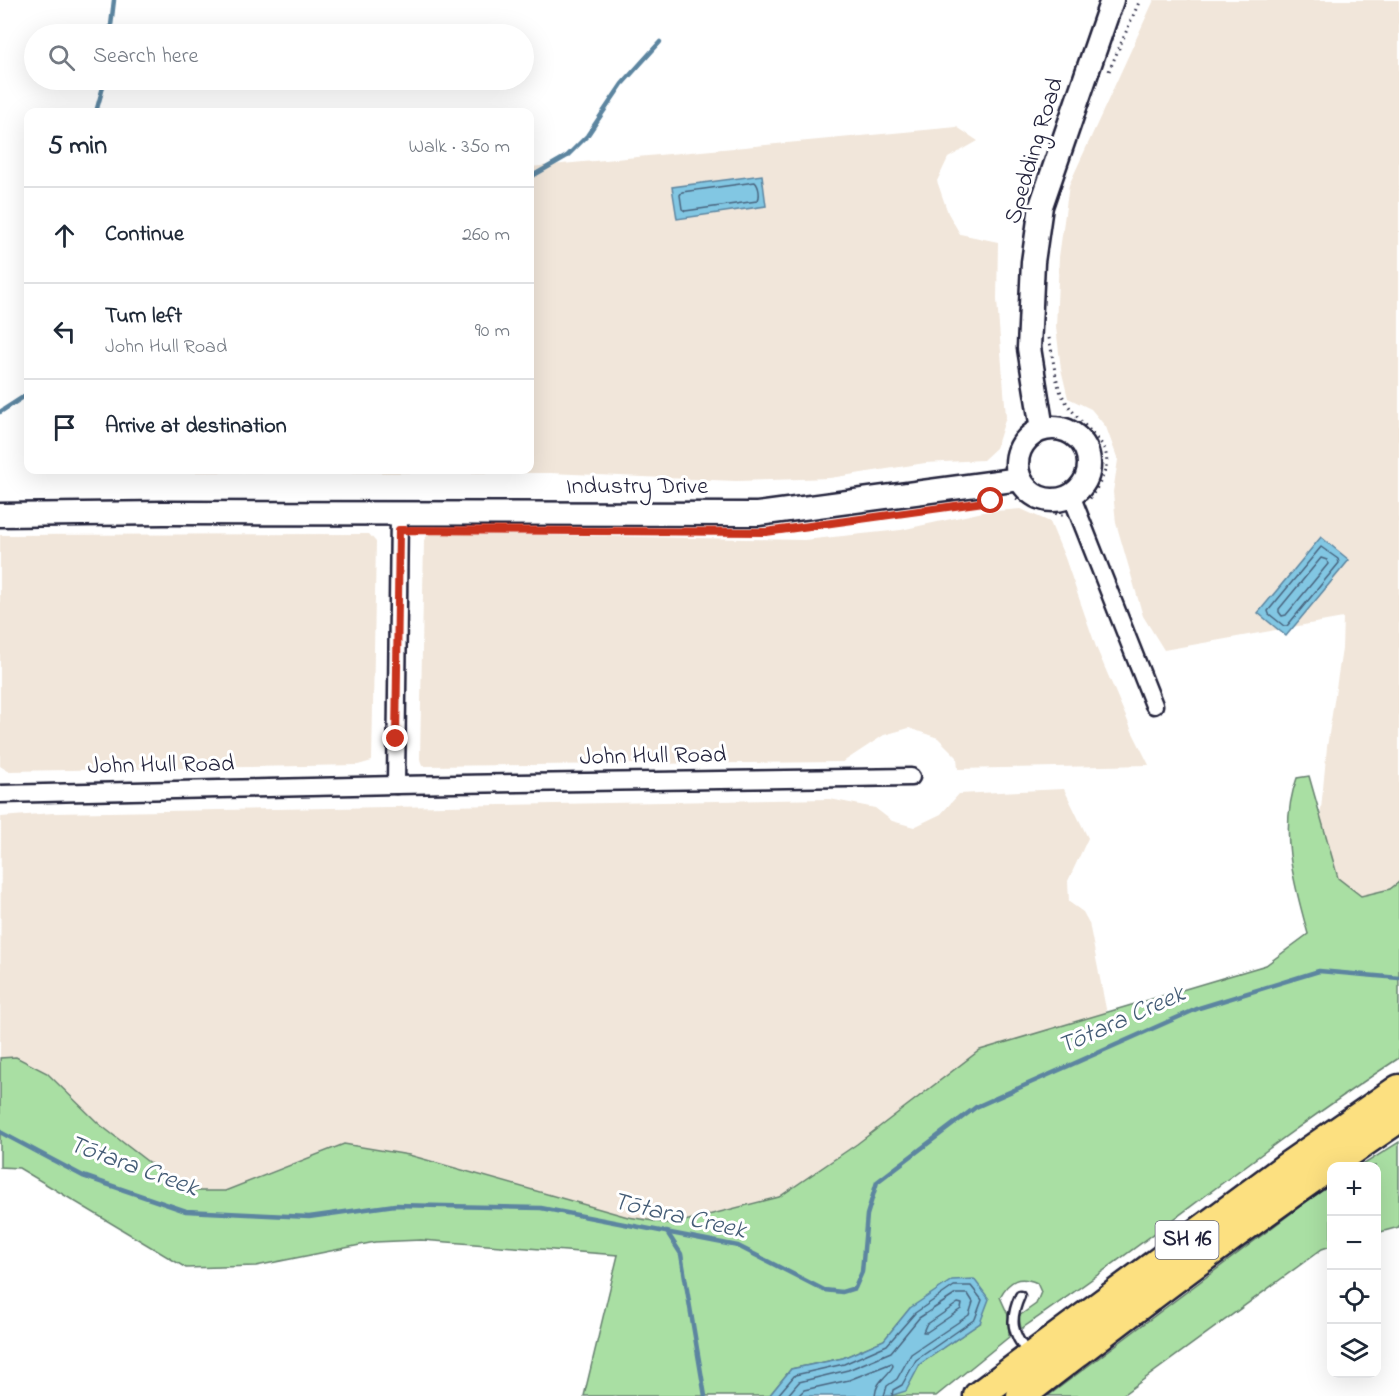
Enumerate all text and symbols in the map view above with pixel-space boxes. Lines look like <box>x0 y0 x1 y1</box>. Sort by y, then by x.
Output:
search box <box>24 24 534 90</box>
icon: search <box>45 41 78 74</box>
text: Search here <box>93 41 198 73</box>
street label: Spedding Road <box>996 73 1074 228</box>
text: 5 min <box>48 128 107 166</box>
text: Walk · 350 m <box>408 133 510 162</box>
icon: ahead <box>48 219 81 252</box>
text: Continue <box>105 219 184 251</box>
text: 260 m <box>462 221 510 250</box>
text: Turn left <box>105 301 182 333</box>
icon: left <box>48 315 81 348</box>
text: 90 m <box>475 317 510 346</box>
text: John Hull Road <box>105 333 227 362</box>
icon: arrive <box>48 411 81 444</box>
text: Arrive at destination <box>105 411 287 443</box>
street label: Industry Drive <box>566 470 708 506</box>
route start <box>977 487 1003 513</box>
route end <box>382 725 408 751</box>
street label: John Hull Road <box>579 738 727 776</box>
street label: John Hull Road <box>87 747 235 785</box>
water label: Tōtara Creek <box>1052 975 1193 1066</box>
water label: Tōtara Creek <box>63 1126 205 1209</box>
map controls <box>1327 1162 1381 1378</box>
button: + <box>1327 1162 1381 1216</box>
water label: Tōtara Creek <box>609 1183 751 1251</box>
button: − <box>1327 1216 1381 1270</box>
road number: SH 16 <box>1156 1221 1218 1259</box>
button: locate <box>1327 1270 1381 1324</box>
button: layers <box>1327 1324 1381 1378</box>

